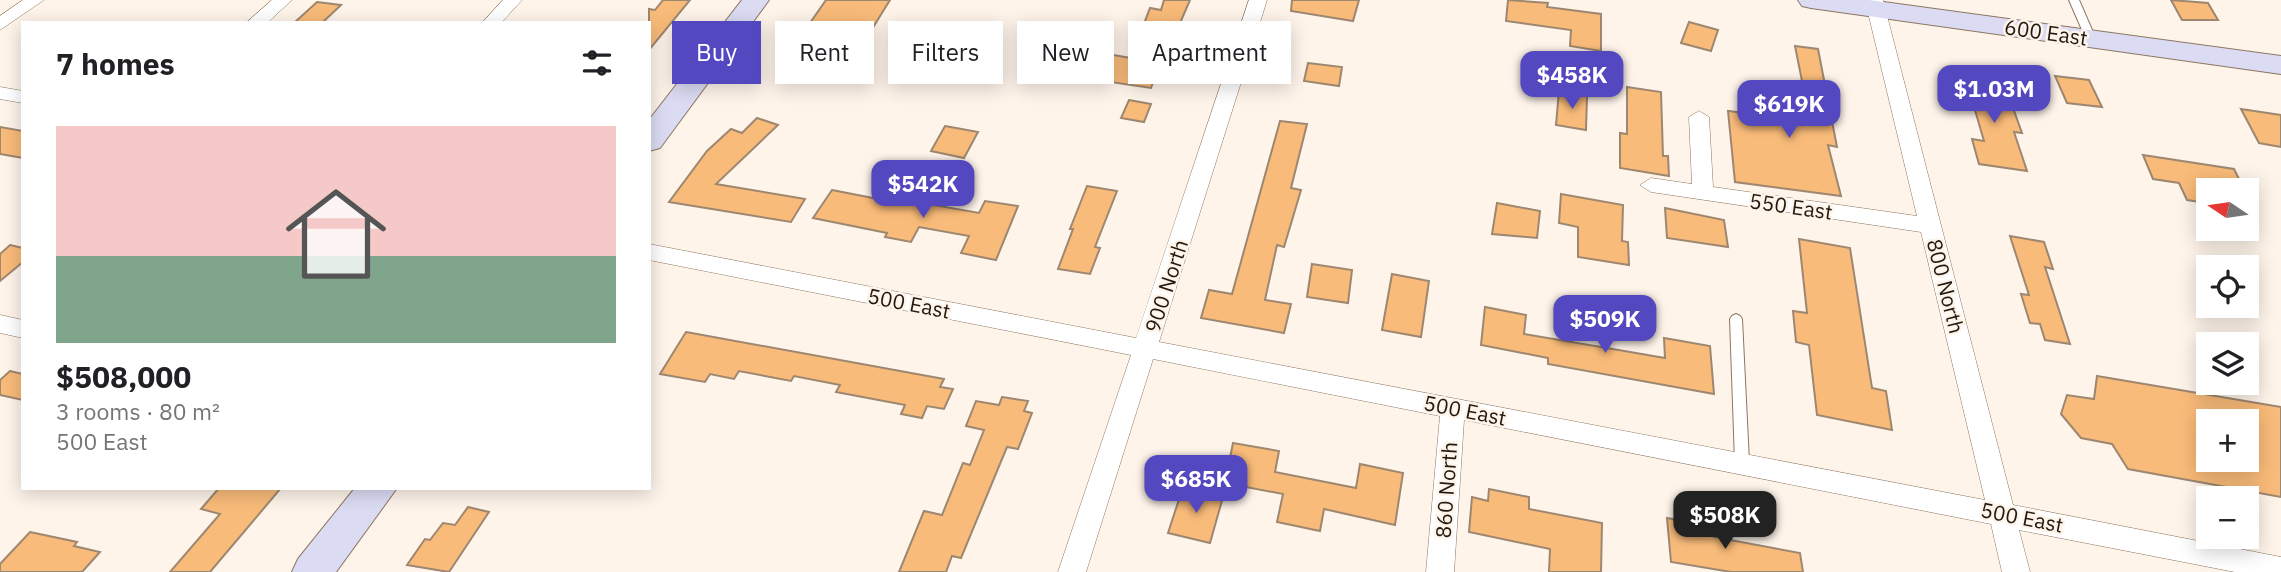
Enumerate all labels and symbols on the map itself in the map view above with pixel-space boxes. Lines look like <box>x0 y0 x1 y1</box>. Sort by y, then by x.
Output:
street label: 600 East <box>2003 12 2089 52</box>
pin: $458K <box>1523 52 1621 111</box>
pin: $1.03M <box>1937 66 2051 125</box>
pin: $619K <box>1740 80 1838 140</box>
pin: $542K <box>874 160 972 220</box>
north arrow <box>2196 178 2259 242</box>
street label: 550 East <box>1748 186 1834 226</box>
street label: 900 North <box>1138 236 1194 336</box>
street label: 800 North <box>1921 236 1971 336</box>
street label: 500 East <box>865 281 953 325</box>
pin: $509K <box>1556 296 1654 355</box>
street label: 500 East <box>1421 388 1509 432</box>
street label: 860 North <box>1429 441 1463 539</box>
pin: $685K <box>1147 456 1245 515</box>
pin: $508K <box>1676 491 1774 551</box>
street label: 500 East <box>1978 495 2066 539</box>

